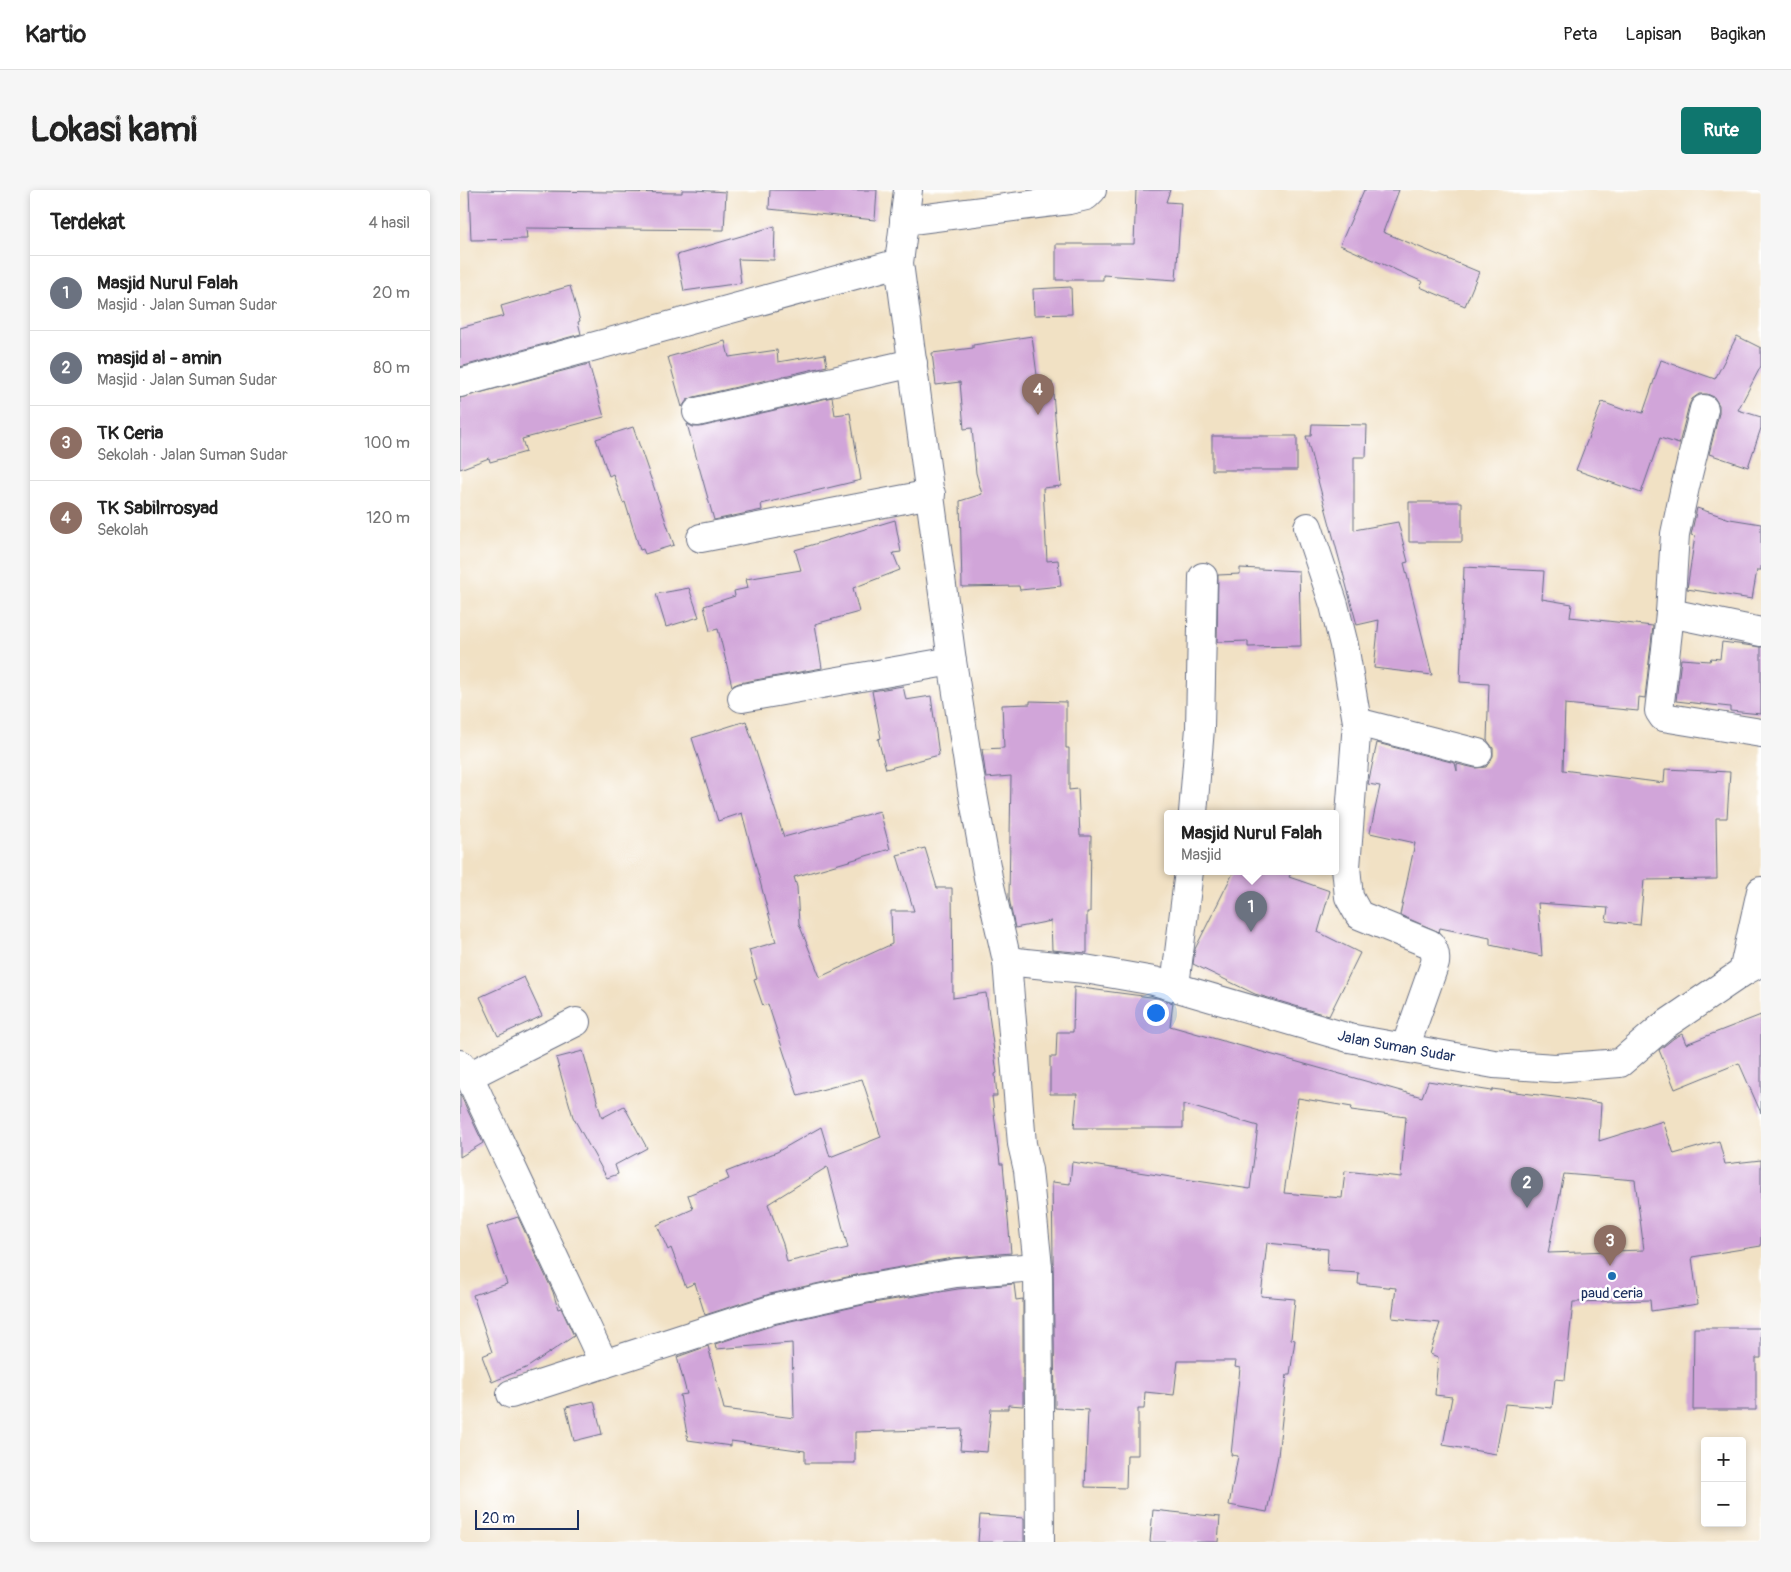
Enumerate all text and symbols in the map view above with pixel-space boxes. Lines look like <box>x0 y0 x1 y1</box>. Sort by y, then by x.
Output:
text: Kartio <box>25 20 86 49</box>
text: Peta <box>1563 23 1597 46</box>
text: Lapisan <box>1625 23 1682 46</box>
text: Bagikan <box>1710 23 1766 46</box>
button: Rute <box>1681 107 1761 154</box>
text: Lokasi kami <box>30 108 197 152</box>
text: Terdekat <box>50 209 125 236</box>
text: 4 hasil <box>368 213 410 233</box>
text: Masjid Nurul Falah <box>97 271 238 295</box>
text: 1 <box>63 283 69 303</box>
text: 20 m <box>372 283 410 303</box>
text: Masjid · Jalan Suman Sudar <box>97 295 277 315</box>
text: masjid al - amin <box>97 346 222 370</box>
text: 2 <box>62 358 70 378</box>
text: 80 m <box>373 358 410 378</box>
text: Masjid · Jalan Suman Sudar <box>97 370 277 390</box>
pin: 4 <box>1022 374 1054 415</box>
text: TK Ceria <box>97 421 163 445</box>
text: 3 <box>62 433 70 453</box>
text: 100 m <box>364 433 410 453</box>
text: Sekolah · Jalan Suman Sudar <box>97 445 288 465</box>
text: TK Sabilrrosyad <box>97 496 218 520</box>
text: 4 <box>61 508 71 528</box>
text: 120 m <box>366 508 410 528</box>
text: Sekolah <box>97 520 148 540</box>
popup <box>1164 810 1339 875</box>
text: Masjid Nurul Falah <box>1181 821 1322 845</box>
text: Masjid <box>1181 845 1221 865</box>
pin: 1 <box>1235 891 1267 932</box>
your location <box>1143 1000 1169 1026</box>
street label: Jalan Suman Sudar <box>1335 1026 1458 1067</box>
pin: 2 <box>1511 1167 1543 1208</box>
pin: 3 <box>1594 1225 1626 1266</box>
marker: paud ceria <box>1606 1270 1618 1282</box>
place label: paud ceria <box>1581 1284 1643 1303</box>
map controls <box>1701 1437 1746 1527</box>
button: + <box>1701 1437 1746 1482</box>
button: − <box>1701 1482 1746 1527</box>
scale bar <box>475 1507 579 1530</box>
text: 20 m <box>482 1510 515 1527</box>

